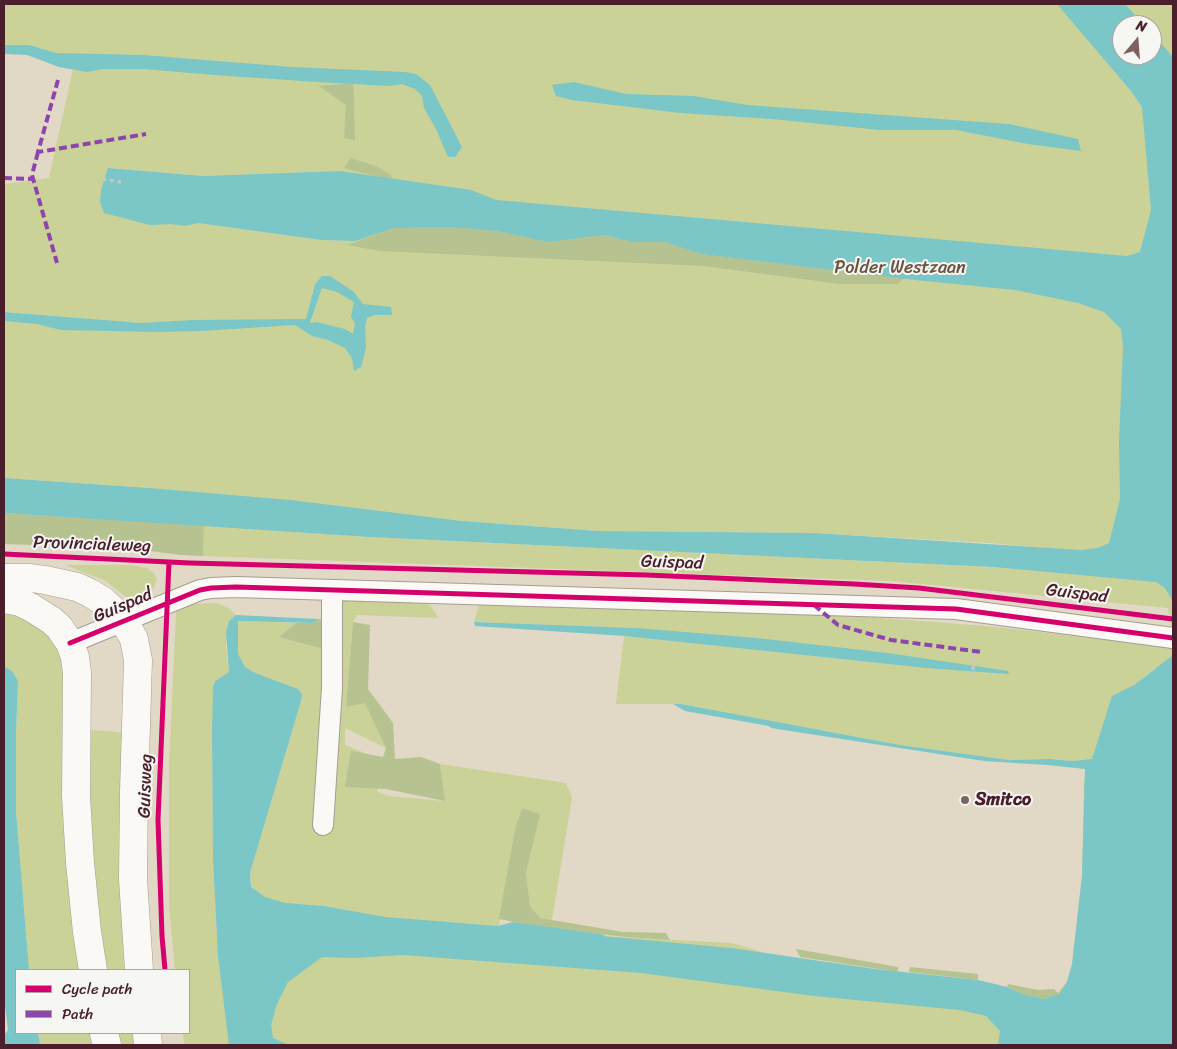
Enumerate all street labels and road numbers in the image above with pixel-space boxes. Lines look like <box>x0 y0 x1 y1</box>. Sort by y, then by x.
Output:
street label: Provincialeweg <box>33 532 151 558</box>
street label: Guispad <box>641 551 703 575</box>
street label: Guispad <box>1045 579 1109 609</box>
street label: Guispad <box>90 584 156 628</box>
street label: Guisweg <box>134 753 158 819</box>

